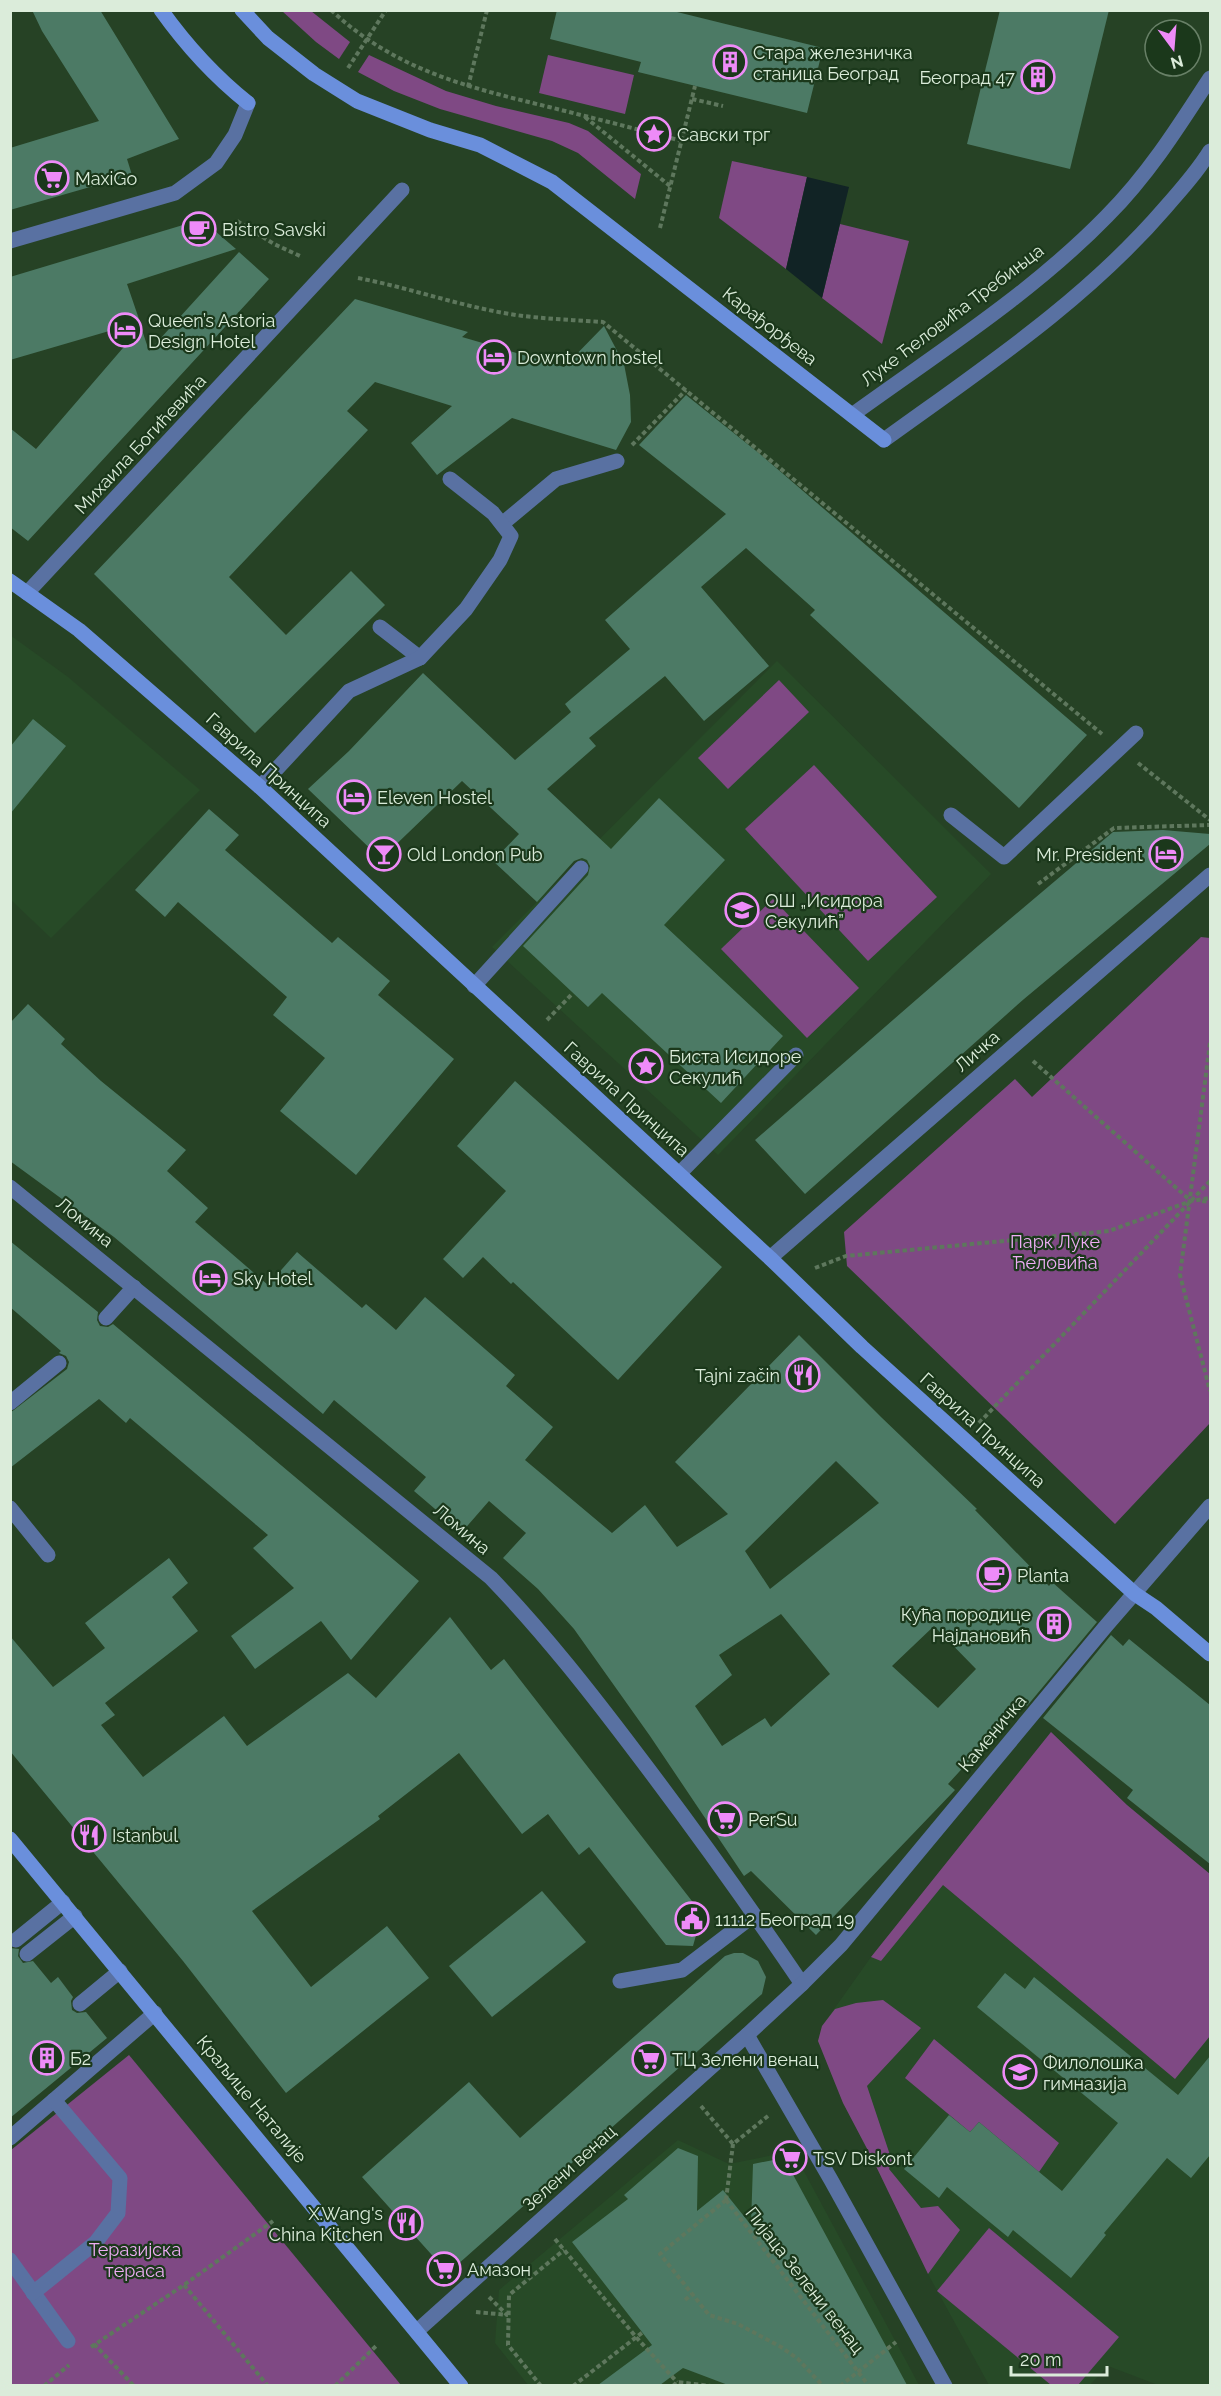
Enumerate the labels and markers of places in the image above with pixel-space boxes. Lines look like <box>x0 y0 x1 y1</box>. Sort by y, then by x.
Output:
place label: Стара железничка станица Београд <box>753 42 913 84</box>
building icon: Стара железничка станица Београд <box>712 44 748 80</box>
building icon: Београд 47 <box>1020 59 1056 95</box>
place label: Београд 47 <box>919 67 1015 88</box>
place icon: Савски трг <box>636 116 672 152</box>
place label: Савски трг <box>677 124 770 145</box>
supermarket icon: MaxiGo <box>34 160 70 196</box>
place label: MaxiGo <box>75 168 137 189</box>
cafe icon: Bistro Savski <box>181 211 217 247</box>
place label: Bistro Savski <box>222 219 326 240</box>
place label: Queen’s Astoria Design Hotel <box>148 310 275 352</box>
hotel icon: Queen’s Astoria Design Hotel <box>107 312 143 348</box>
hotel icon: Downtown hostel <box>476 339 512 375</box>
place label: Downtown hostel <box>517 347 663 368</box>
hotel icon: Eleven Hostel <box>336 779 372 815</box>
place label: Eleven Hostel <box>377 787 492 808</box>
bar icon: Old London Pub <box>366 836 402 872</box>
hotel icon: Mr. President <box>1148 836 1184 872</box>
place label: Old London Pub <box>407 844 543 865</box>
place label: Mr. President <box>1036 844 1143 865</box>
place label: ОШ „Исидора Секулић” <box>765 890 883 932</box>
school or university icon: ОШ „Исидора Секулић” <box>724 892 760 928</box>
place label: Биста Исидоре Секулић <box>669 1046 802 1088</box>
place icon: Биста Исидоре Секулић <box>628 1048 664 1084</box>
hotel icon: Sky Hotel <box>192 1260 228 1296</box>
place label: Sky Hotel <box>233 1268 312 1289</box>
restaurant icon: Tajni začin <box>785 1357 821 1393</box>
place label: Tajni začin <box>695 1365 780 1386</box>
cafe icon: Planta <box>976 1557 1012 1593</box>
place label: Planta <box>1017 1565 1069 1586</box>
place label: Кућа породице Најдановић <box>901 1604 1031 1646</box>
building icon: Кућа породице Најдановић <box>1036 1606 1072 1642</box>
supermarket icon: PerSu <box>707 1801 743 1837</box>
place label: PerSu <box>748 1809 798 1830</box>
restaurant icon: Istanbul <box>71 1817 107 1853</box>
place label: Istanbul <box>112 1825 178 1846</box>
public building icon: 11112 Београд 19 <box>674 1901 710 1937</box>
place label: 11112 Београд 19 <box>715 1909 854 1930</box>
building icon: Б2 <box>29 2040 65 2076</box>
supermarket icon: ТЦ Зелени венац <box>631 2041 667 2077</box>
place label: Б2 <box>70 2048 91 2069</box>
place label: ТЦ Зелени венац <box>672 2049 819 2070</box>
place label: Филолошка гимназија <box>1043 2052 1144 2094</box>
school or university icon: Филолошка гимназија <box>1002 2054 1038 2090</box>
supermarket icon: TSV Diskont <box>772 2140 808 2176</box>
place label: TSV Diskont <box>813 2148 913 2169</box>
place label: X.Wang's China Kitchen <box>269 2203 383 2245</box>
restaurant icon: X.Wang's China Kitchen <box>388 2205 424 2241</box>
supermarket icon: Амазон <box>426 2251 462 2287</box>
place label: Амазон <box>467 2259 531 2280</box>

